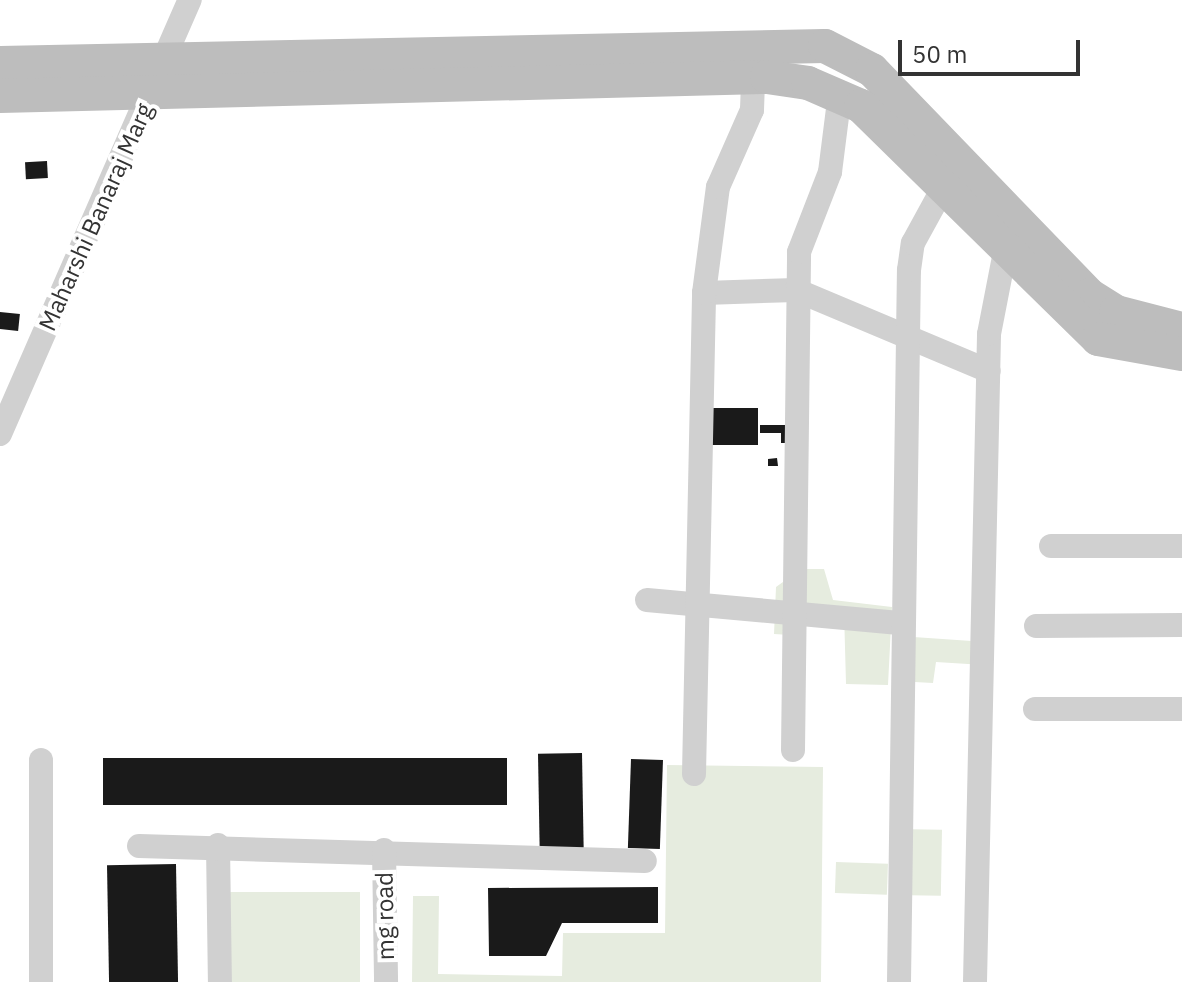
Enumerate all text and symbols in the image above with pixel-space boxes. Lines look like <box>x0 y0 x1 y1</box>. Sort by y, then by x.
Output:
scale bar <box>902 24 1084 74</box>
text: 50 m <box>912 38 967 70</box>
street label: Maharshi Banaraj Marg <box>33 99 159 335</box>
street label: mg road <box>370 872 400 960</box>

